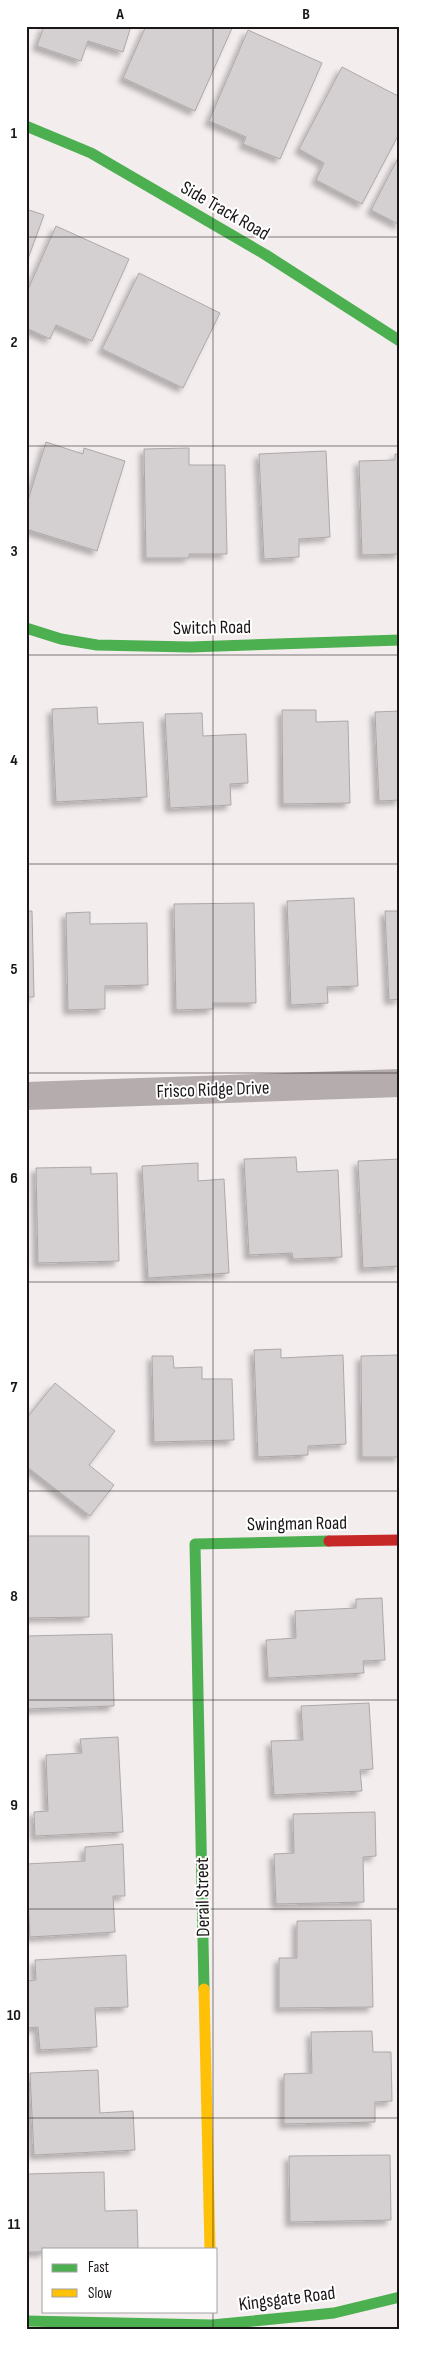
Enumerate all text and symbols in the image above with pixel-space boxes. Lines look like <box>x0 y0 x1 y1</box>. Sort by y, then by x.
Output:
text: A <box>115 5 124 24</box>
text: B <box>302 5 310 24</box>
text: 1 <box>11 124 18 143</box>
street label: Side Track Road <box>177 176 273 246</box>
text: 2 <box>10 333 18 352</box>
text: 3 <box>10 542 18 561</box>
street label: Switch Road <box>173 616 251 640</box>
text: 4 <box>10 751 18 770</box>
text: 5 <box>10 960 18 979</box>
street label: Frisco Ridge Drive <box>156 1077 270 1103</box>
text: 6 <box>10 1169 18 1188</box>
text: 7 <box>11 1378 18 1397</box>
street label: Swingman Road <box>247 1512 347 1536</box>
text: 8 <box>10 1587 18 1606</box>
text: 9 <box>10 1796 18 1815</box>
street label: Derail Street <box>191 1857 215 1937</box>
text: 10 <box>7 2006 21 2025</box>
text: 11 <box>8 2215 21 2234</box>
legend <box>42 2248 218 2312</box>
text: Fast <box>88 2258 110 2277</box>
street label: Kingsgate Road <box>237 2282 337 2316</box>
text: Slow <box>88 2284 112 2303</box>

